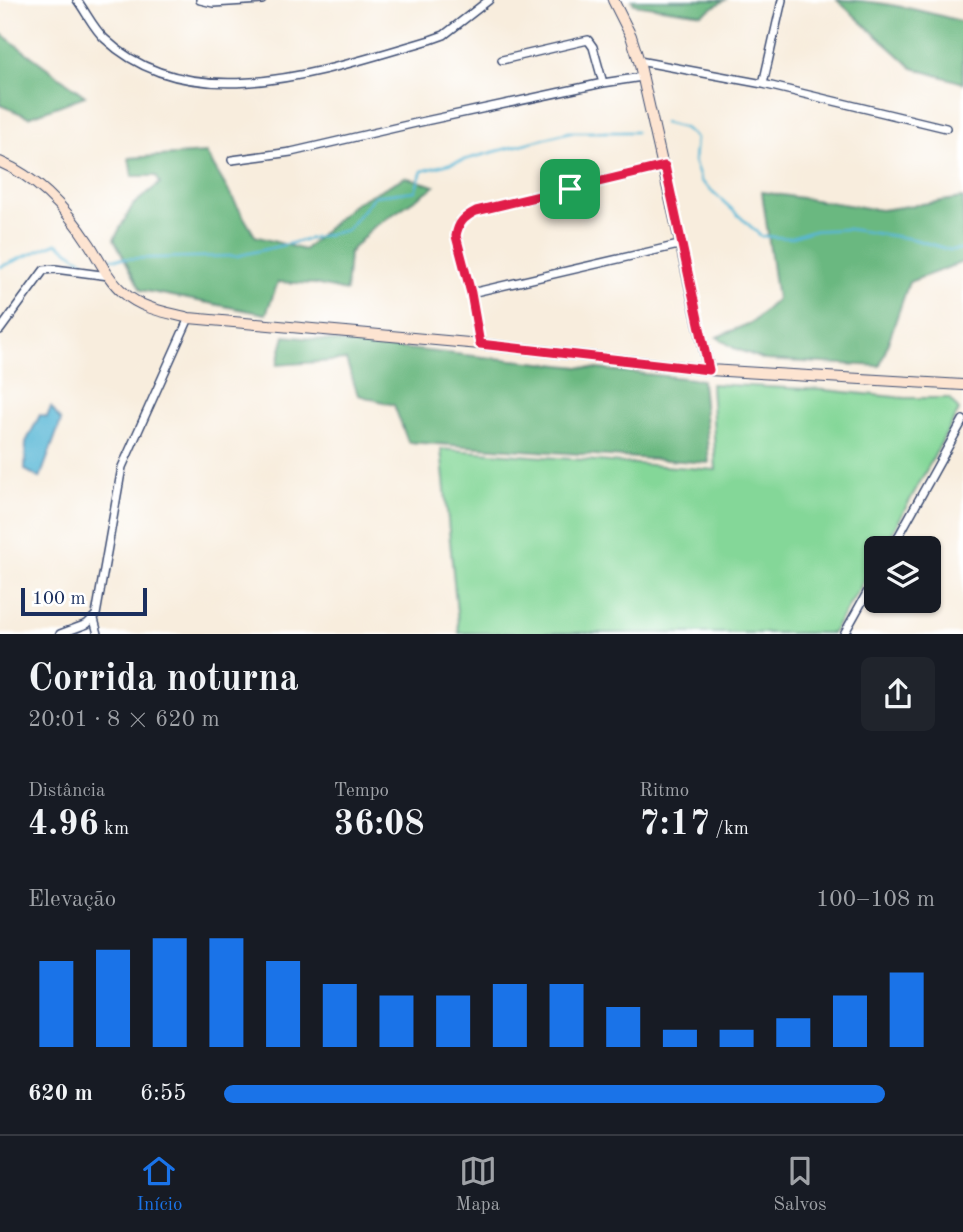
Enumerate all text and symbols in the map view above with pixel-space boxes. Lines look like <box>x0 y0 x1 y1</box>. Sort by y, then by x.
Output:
pin <box>540 159 600 219</box>
icon: arrive <box>551 170 589 208</box>
map controls <box>864 536 941 613</box>
button: layers <box>864 536 941 613</box>
scale bar <box>21 584 147 616</box>
text: 100 m <box>32 590 85 609</box>
button: share <box>861 657 935 731</box>
text: Corrida noturna <box>28 661 299 699</box>
text: 20:01 · 8 × 620 m <box>28 708 220 731</box>
text: Distância <box>28 782 105 801</box>
text: Tempo <box>334 782 389 801</box>
text: Ritmo <box>639 782 689 801</box>
text: 4.96 <box>28 807 99 842</box>
text: 36:08 <box>334 807 425 842</box>
text: 7:17 <box>639 807 710 842</box>
text: km <box>99 820 129 839</box>
text: /km <box>710 820 749 839</box>
text: Elevação <box>28 888 116 911</box>
text: 100–108 m <box>816 888 935 911</box>
text: 620 m <box>28 1082 93 1105</box>
text: 6:55 <box>140 1082 186 1105</box>
tab: Início <box>137 1152 182 1217</box>
tab: Mapa <box>456 1152 500 1217</box>
tab: Salvos <box>773 1152 826 1217</box>

